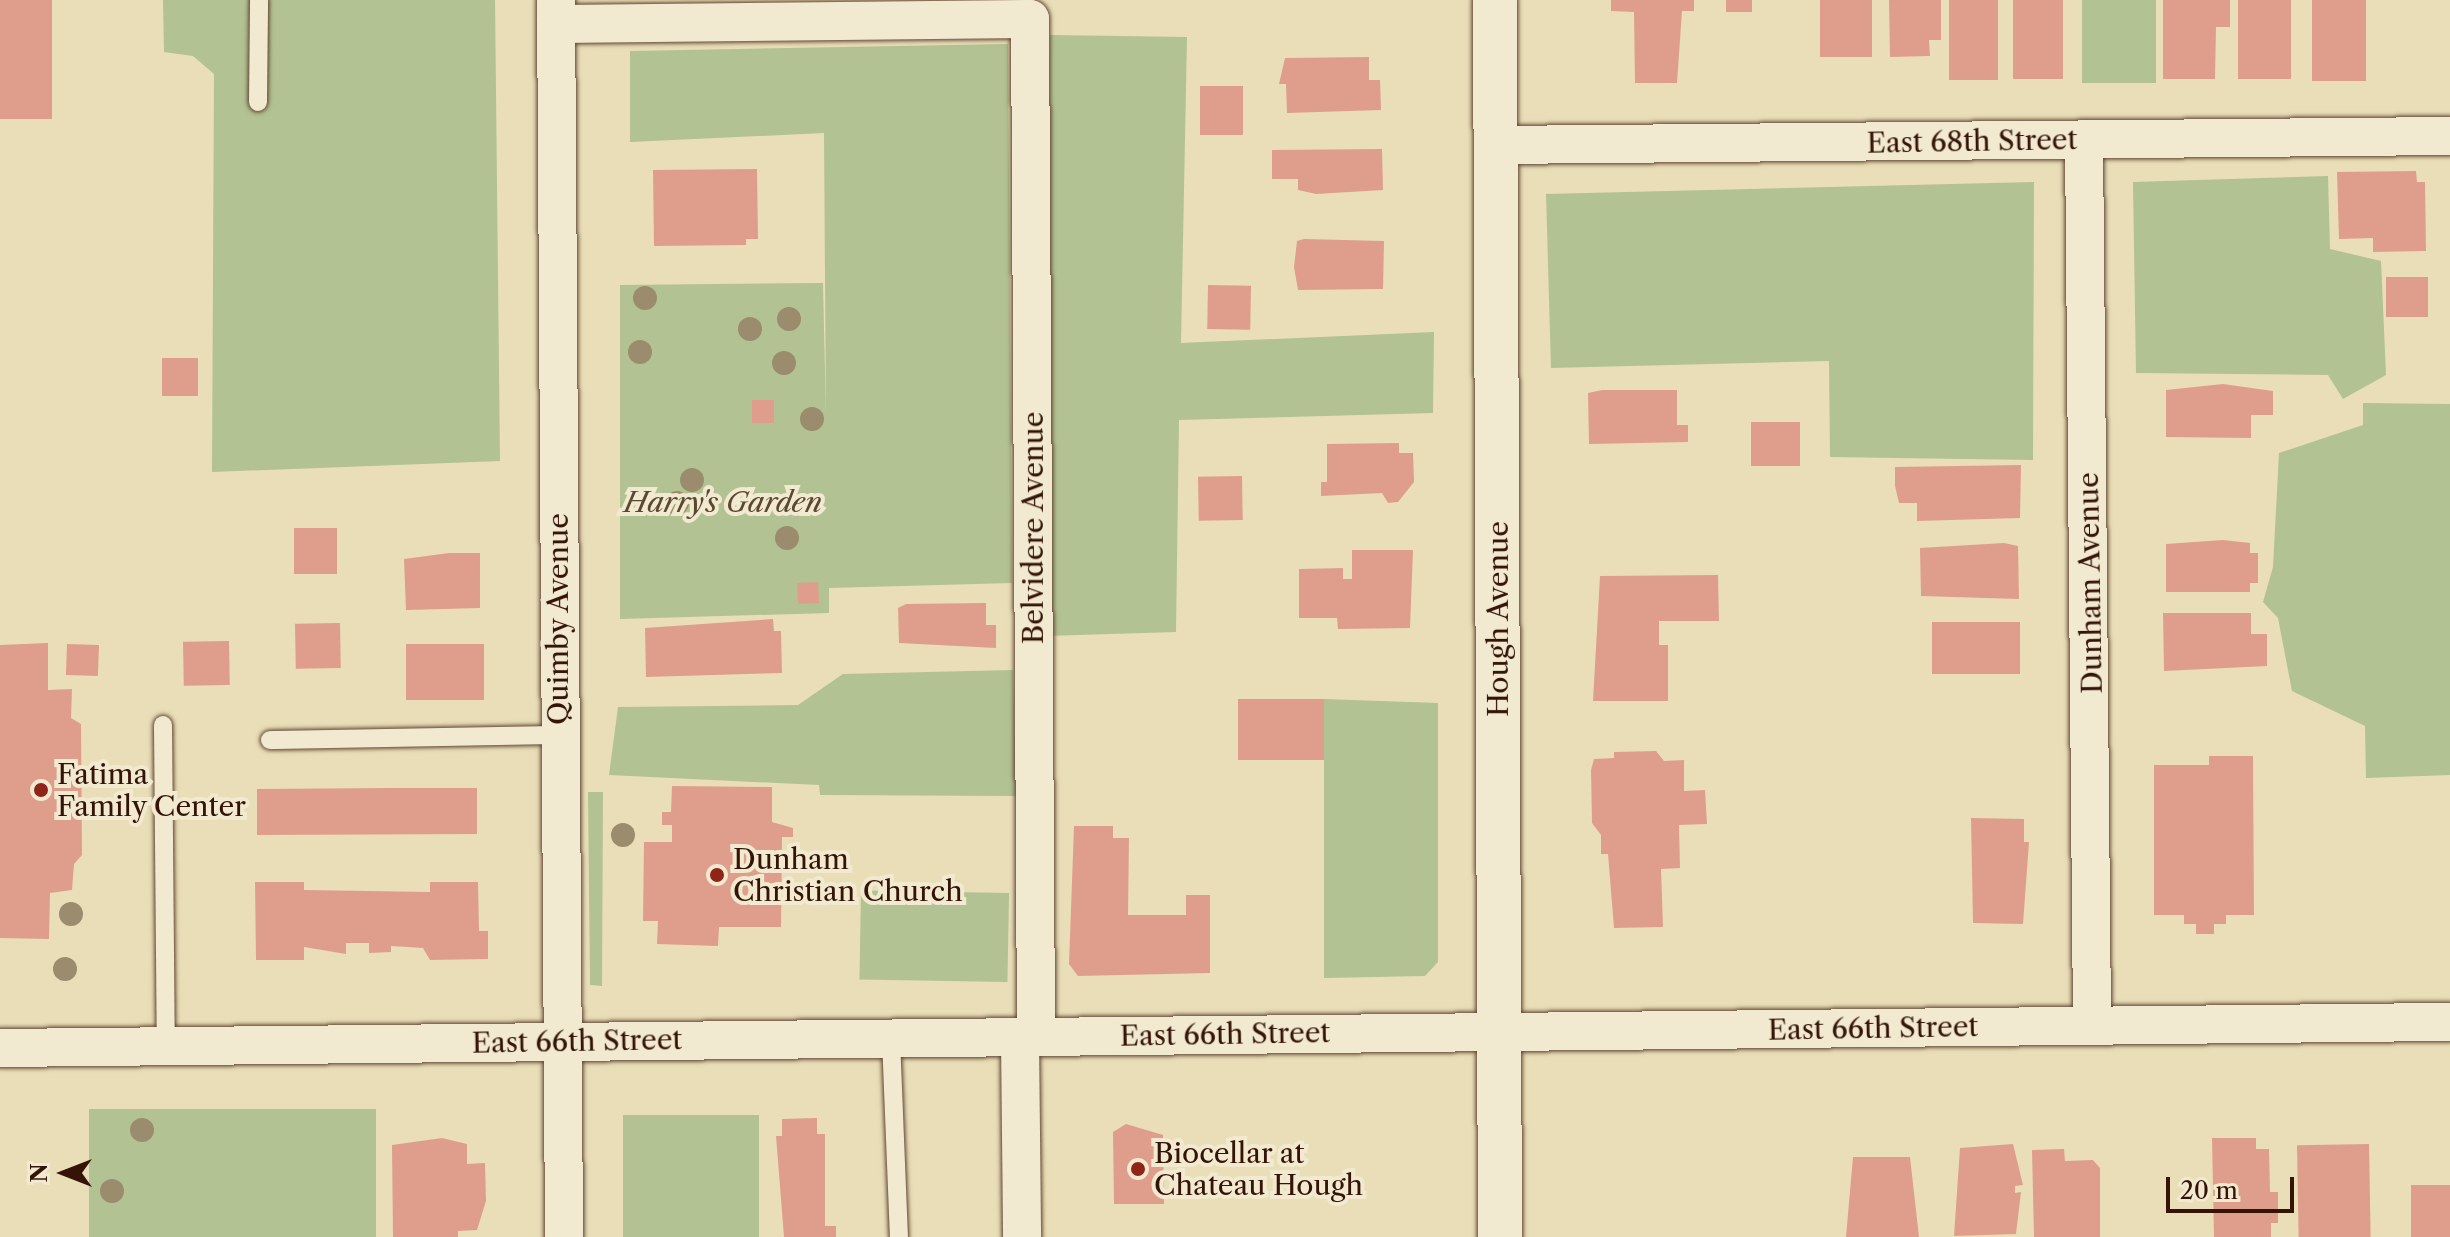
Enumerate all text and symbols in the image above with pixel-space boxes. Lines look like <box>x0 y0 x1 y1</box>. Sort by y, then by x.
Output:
street label: East 68th Street <box>1866 122 2078 160</box>
street label: Belvidere Avenue <box>1016 411 1050 645</box>
street label: Dunham Avenue <box>2071 471 2109 695</box>
park label: Harry's Garden <box>624 485 822 519</box>
street label: Quimby Avenue <box>541 512 575 726</box>
street label: Hough Avenue <box>1481 520 1515 718</box>
place label: Fatima Family Center <box>57 757 247 823</box>
marker: Fatima Family Center <box>32 781 50 799</box>
place label: Dunham Christian Church <box>733 842 963 908</box>
marker: Dunham Christian Church <box>708 866 726 884</box>
street label: East 66th Street <box>1767 1009 1979 1047</box>
street label: East 66th Street <box>1119 1015 1331 1053</box>
street label: East 66th Street <box>471 1022 683 1060</box>
north arrow <box>24 1133 104 1213</box>
place label: Biocellar at Chateau Hough <box>1154 1136 1363 1202</box>
marker: Biocellar at Chateau Hough <box>1129 1160 1147 1178</box>
scale bar <box>2170 1161 2298 1211</box>
text: N <box>26 1163 53 1183</box>
text: 20 m <box>2180 1176 2238 1205</box>

